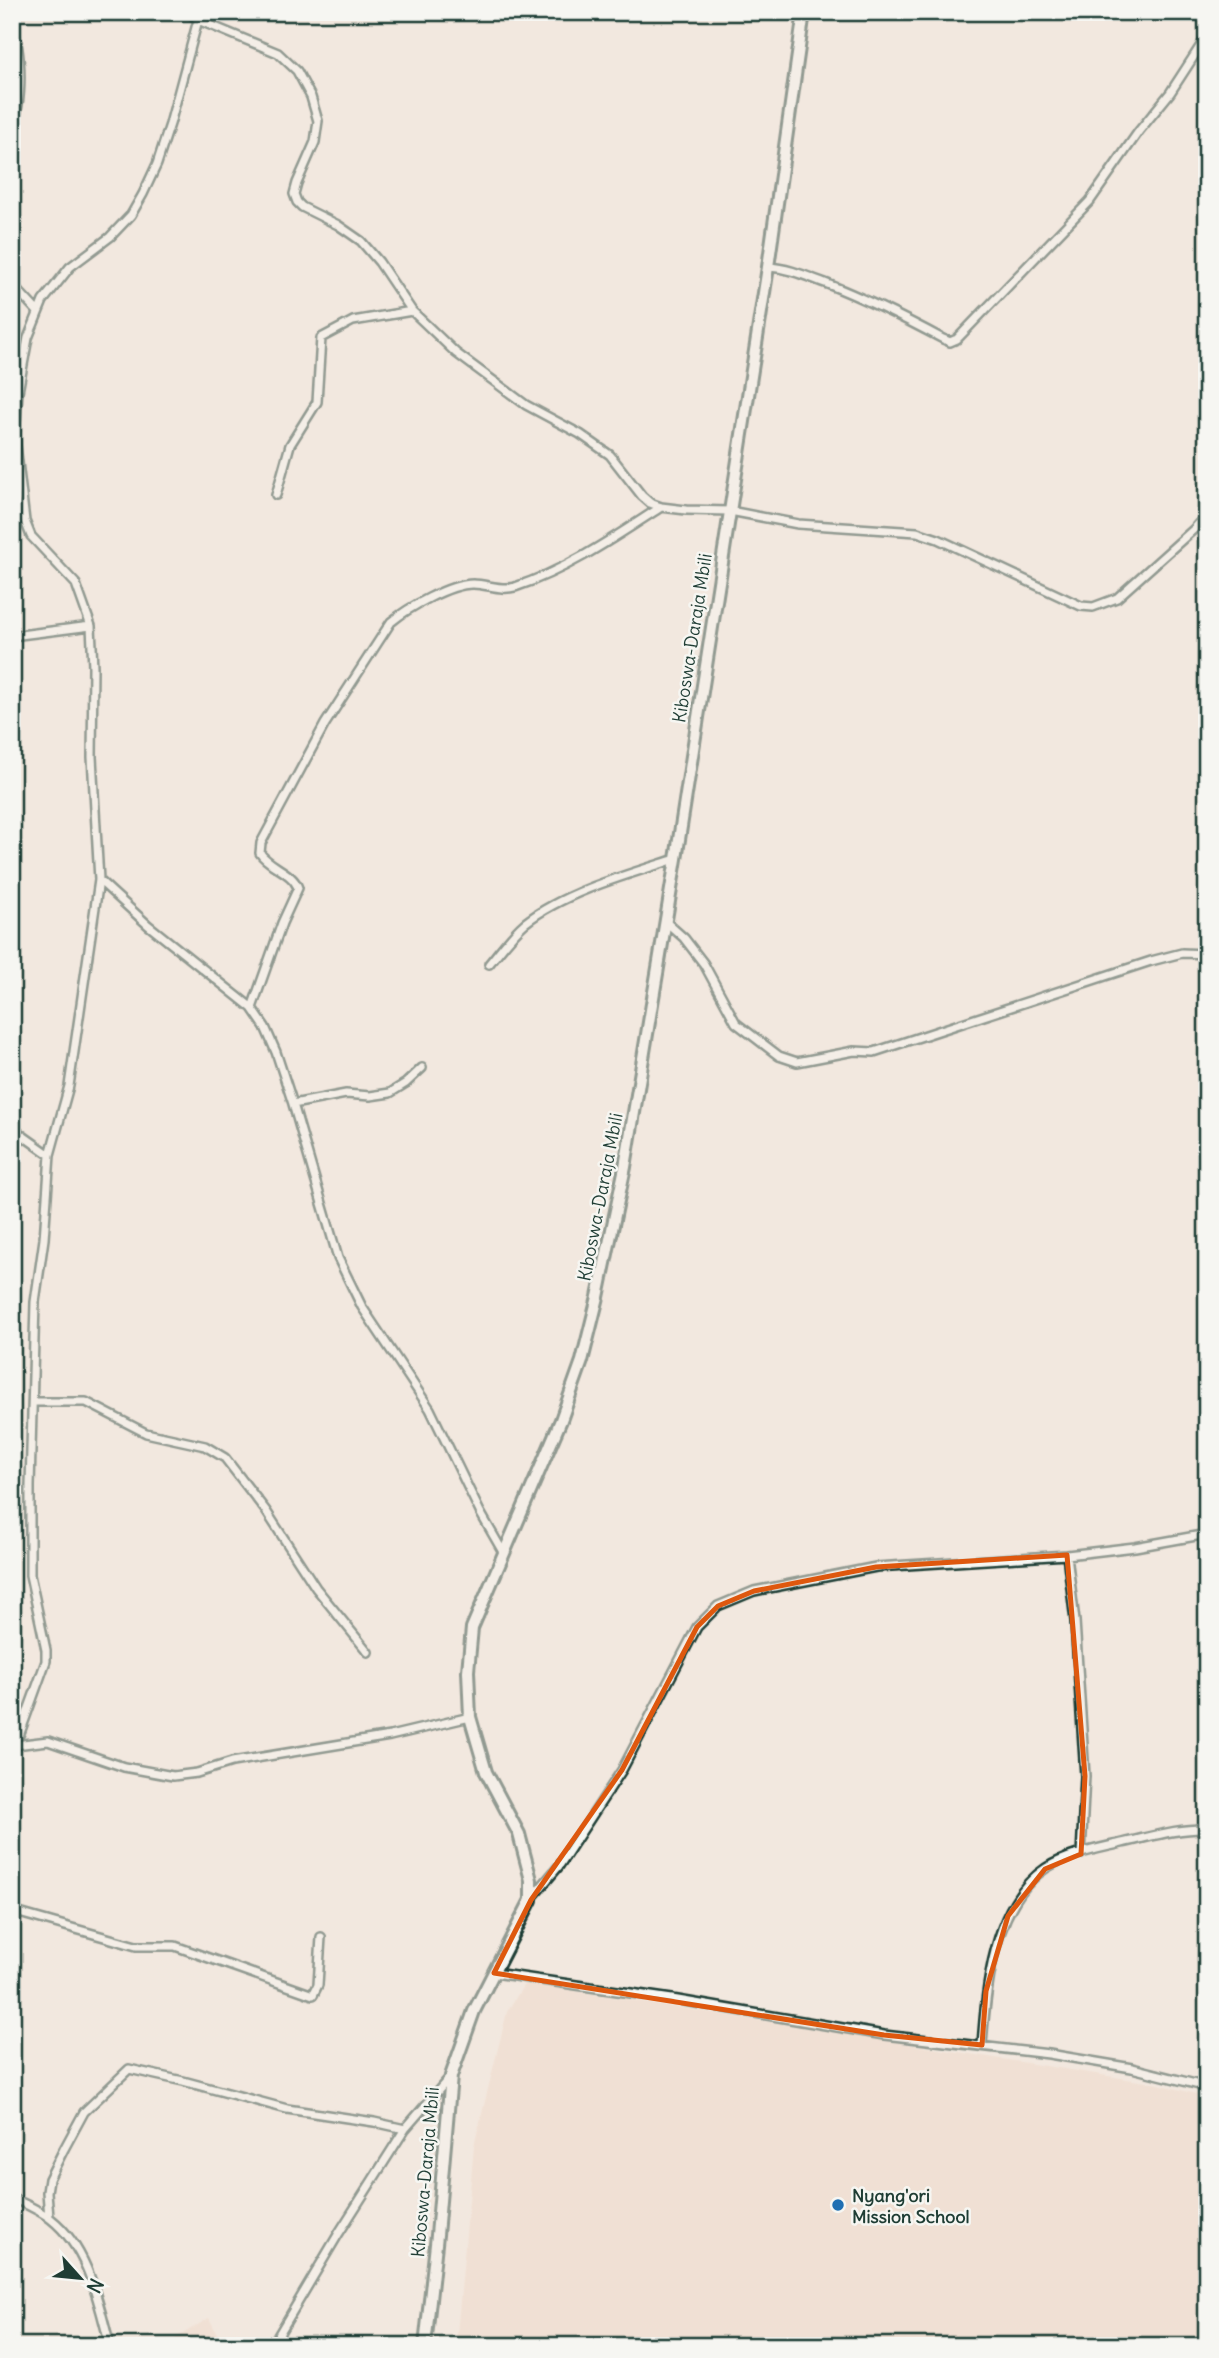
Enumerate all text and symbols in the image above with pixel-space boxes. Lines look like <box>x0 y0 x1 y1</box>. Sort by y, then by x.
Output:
street label: Kiboswa-Daraja Mbili <box>667 552 717 724</box>
street label: Kiboswa-Daraja Mbili <box>572 1111 628 1283</box>
street label: Kiboswa-Daraja Mbili <box>406 2086 444 2258</box>
place label: Nyang'ori Mission School <box>852 2184 970 2228</box>
marker: Nyang'ori Mission School <box>830 2197 846 2213</box>
north arrow <box>46 2242 116 2312</box>
text: N <box>81 2274 109 2297</box>

